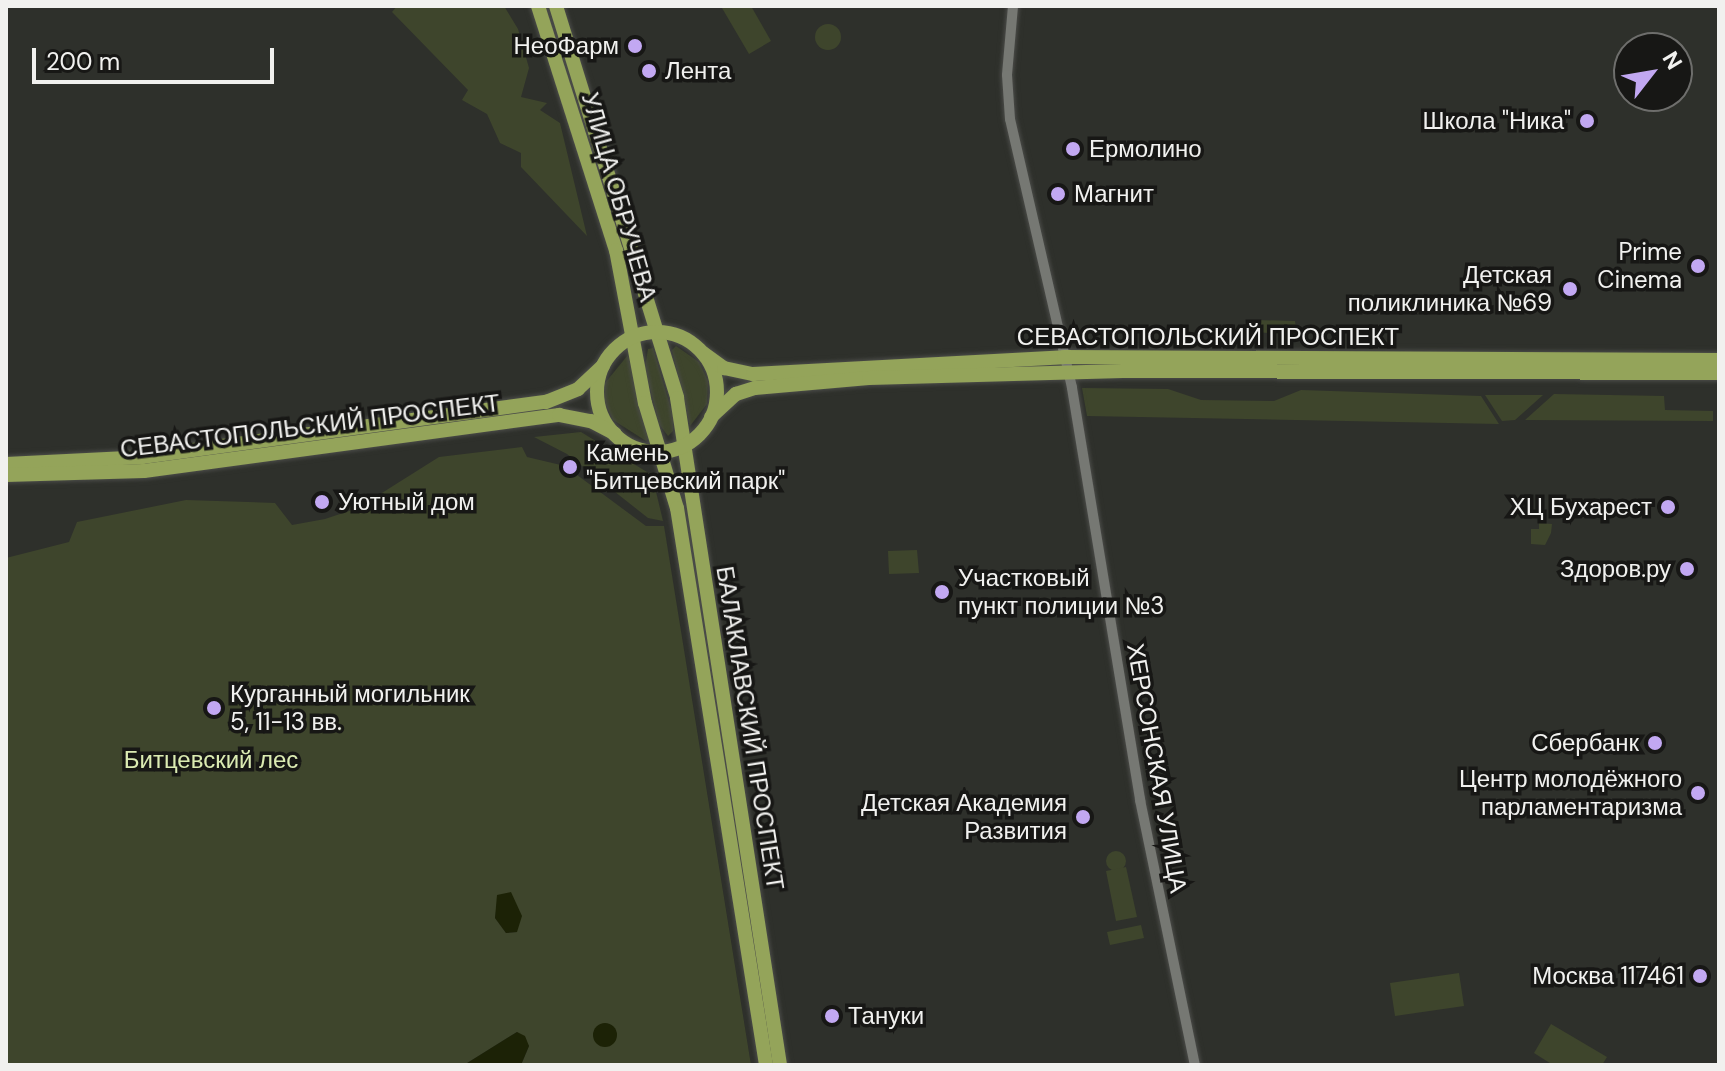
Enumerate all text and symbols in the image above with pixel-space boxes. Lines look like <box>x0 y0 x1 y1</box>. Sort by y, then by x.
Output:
scale bar <box>36 32 278 82</box>
place label: НеоФарм <box>514 32 619 60</box>
north arrow <box>1613 32 1693 112</box>
marker: НеоФарм <box>626 37 644 55</box>
text: 200 m <box>46 46 120 77</box>
text: N <box>1656 46 1689 75</box>
place label: Лента <box>665 57 731 85</box>
marker: Лента <box>640 62 658 80</box>
street label: УЛИЦА ОБРУЧЕВА <box>575 89 663 305</box>
place label: Школа "Ника" <box>1423 107 1571 135</box>
marker: Школа "Ника" <box>1578 112 1596 130</box>
place label: Ермолино <box>1089 135 1202 163</box>
marker: Ермолино <box>1064 140 1082 158</box>
place label: Магнит <box>1074 180 1154 208</box>
marker: Магнит <box>1049 185 1067 203</box>
place label: Prime Cinema <box>1597 238 1682 294</box>
marker: Prime Cinema <box>1689 257 1707 275</box>
place label: Детская поликлиника №69 <box>1348 261 1552 317</box>
marker: Детская поликлиника №69 <box>1559 278 1581 300</box>
street label: СЕВАСТОПОЛЬСКИЙ ПРОСПЕКТ <box>1017 323 1399 351</box>
street label: СЕВАСТОПОЛЬСКИЙ ПРОСПЕКТ <box>119 388 501 464</box>
place label: Камень "Битцевский парк" <box>586 439 785 495</box>
marker: Камень "Битцевский парк" <box>561 458 579 476</box>
place label: Уютный дом <box>338 488 475 516</box>
marker: Уютный дом <box>313 493 331 511</box>
place label: ХЦ Бухарест <box>1510 493 1652 521</box>
marker: ХЦ Бухарест <box>1659 498 1677 516</box>
place label: Здоров.ру <box>1560 555 1671 583</box>
marker: Здоров.ру <box>1678 560 1696 578</box>
street label: БАЛАКЛАВСКИЙ ПРОСПЕКТ <box>710 564 790 892</box>
place label: Участковый пункт полиции №3 <box>958 564 1164 620</box>
marker: Участковый пункт полиции №3 <box>933 583 951 601</box>
street label: ХЕРСОНСКАЯ УЛИЦА <box>1121 641 1193 895</box>
place label: Курганный могильник 5, 11-13 вв. <box>230 680 470 736</box>
marker: Курганный могильник 5, 11-13 вв. <box>205 699 223 717</box>
place label: Сбербанк <box>1531 729 1639 757</box>
marker: Сбербанк <box>1646 734 1664 752</box>
park label: Битцевский лес <box>124 746 298 774</box>
place label: Центр молодёжного парламентаризма <box>1459 765 1682 821</box>
marker: Центр молодёжного парламентаризма <box>1689 784 1707 802</box>
place label: Детская Академия Развития <box>861 789 1067 845</box>
marker: Детская Академия Развития <box>1074 808 1092 826</box>
place label: Москва 117461 <box>1532 962 1684 990</box>
marker: Москва 117461 <box>1691 967 1709 985</box>
place label: Тануки <box>848 1002 924 1030</box>
marker: Тануки <box>823 1007 841 1025</box>

